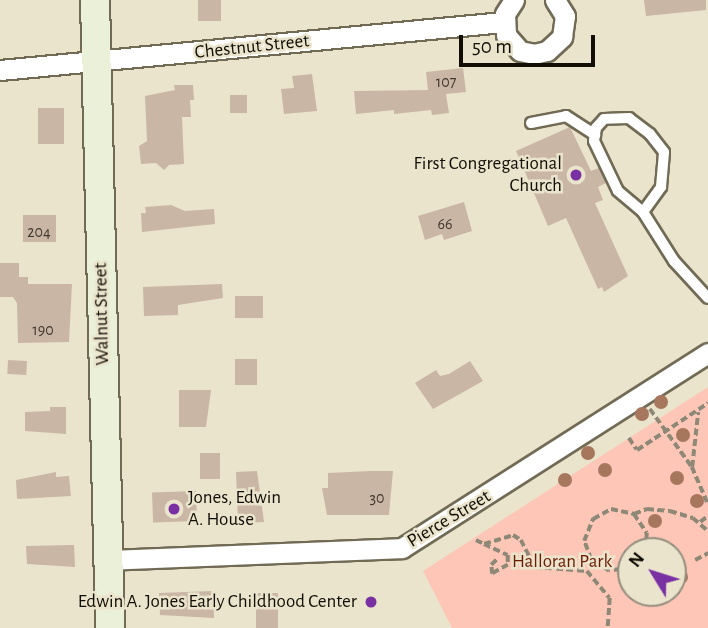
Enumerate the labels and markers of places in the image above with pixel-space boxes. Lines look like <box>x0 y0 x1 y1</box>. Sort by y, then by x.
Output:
place label: First Congregational Church <box>414 153 562 197</box>
marker: First Congregational Church <box>568 167 584 183</box>
place label: Jones, Edwin A. House <box>188 487 281 531</box>
marker: Jones, Edwin A. House <box>166 501 182 517</box>
place label: Edwin A. Jones Early Childhood Center <box>78 591 357 613</box>
marker: Edwin A. Jones Early Childhood Center <box>363 594 379 610</box>

